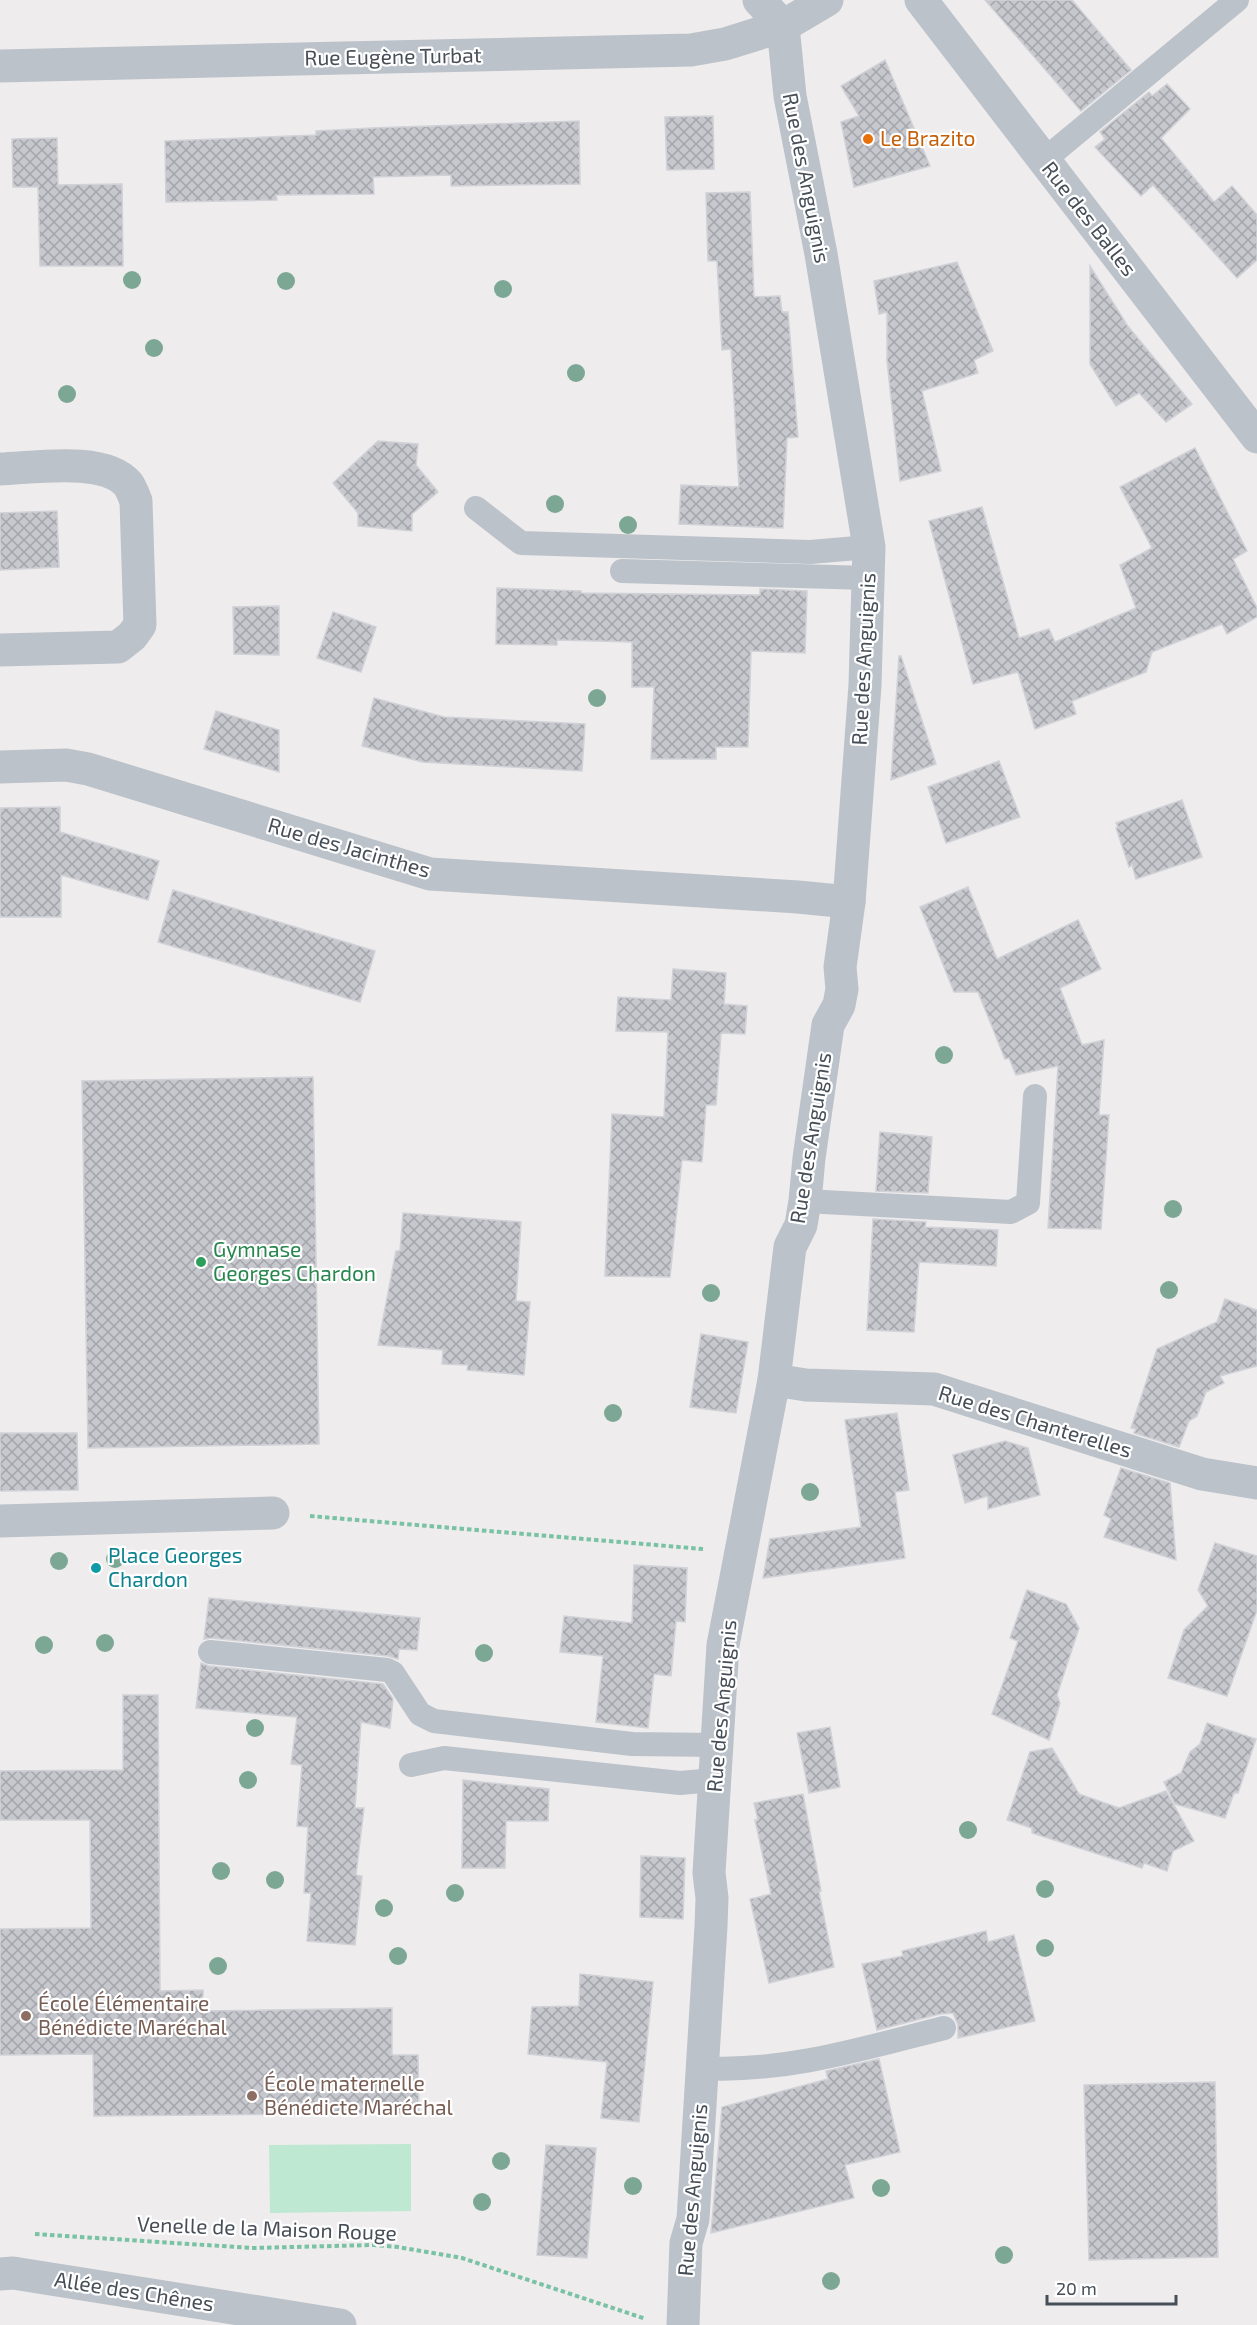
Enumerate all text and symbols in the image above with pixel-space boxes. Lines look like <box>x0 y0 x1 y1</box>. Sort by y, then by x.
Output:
street label: Rue Eugène Turbat <box>304 41 482 70</box>
street label: Rue des Anguignis <box>779 90 836 265</box>
place label: Le Brazito <box>880 125 976 150</box>
marker: Le Brazito <box>861 132 875 146</box>
street label: Rue des Balles <box>1038 156 1143 280</box>
street label: Rue des Anguignis <box>845 572 880 746</box>
street label: Rue des Jacinthes <box>265 811 433 882</box>
street label: Rue des Anguignis <box>784 1050 835 1225</box>
place label: Gymnase Georges Chardon <box>213 1236 376 1285</box>
marker: Gymnase Georges Chardon <box>194 1255 208 1269</box>
street label: Rue des Chanterelles <box>936 1379 1135 1462</box>
place label: Place Georges Chardon <box>108 1542 243 1591</box>
marker: Place Georges Chardon <box>89 1561 103 1575</box>
street label: Rue des Anguignis <box>701 1619 740 1793</box>
place label: École Élémentaire Bénédicte Maréchal <box>38 1990 228 2039</box>
marker: École Élémentaire Bénédicte Maréchal <box>19 2009 33 2023</box>
place label: École maternelle Bénédicte Maréchal <box>264 2070 454 2119</box>
marker: École maternelle Bénédicte Maréchal <box>245 2089 259 2103</box>
street label: Rue des Anguignis <box>672 2103 711 2277</box>
street label: Venelle de la Maison Rouge <box>137 2210 397 2245</box>
street label: Allée des Chênes <box>53 2266 216 2315</box>
scale bar <box>1047 2268 1176 2306</box>
text: 20 m <box>1056 2277 1097 2299</box>

